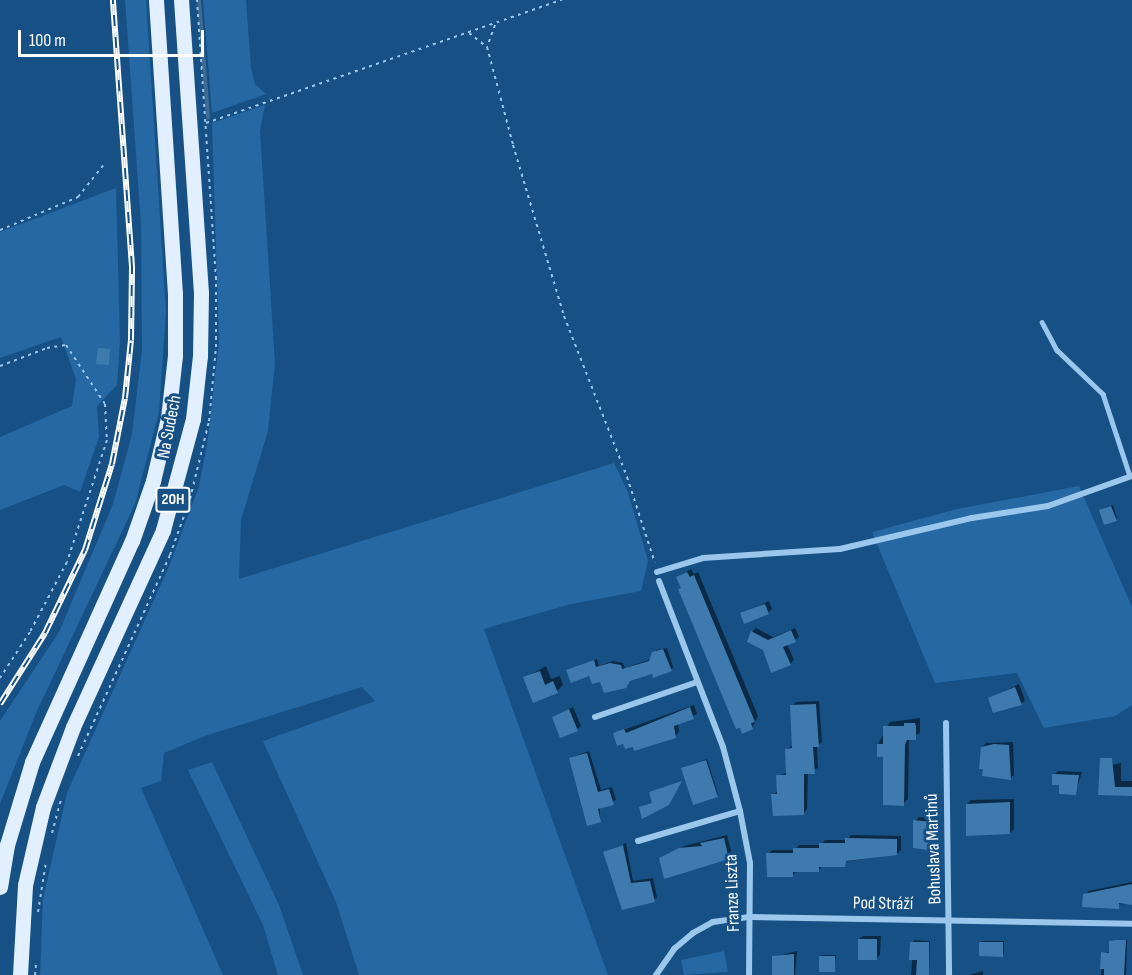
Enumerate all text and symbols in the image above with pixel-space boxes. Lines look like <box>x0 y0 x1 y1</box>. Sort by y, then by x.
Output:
scale bar <box>21 18 207 56</box>
text: 100 m <box>29 30 66 51</box>
street label: Na Sudech <box>153 394 187 460</box>
road number: 20H <box>155 487 191 513</box>
street label: Bohuslava Martinů <box>921 793 947 905</box>
street label: Franze Liszta <box>721 854 745 932</box>
street label: Pod Stráží <box>853 893 913 915</box>

